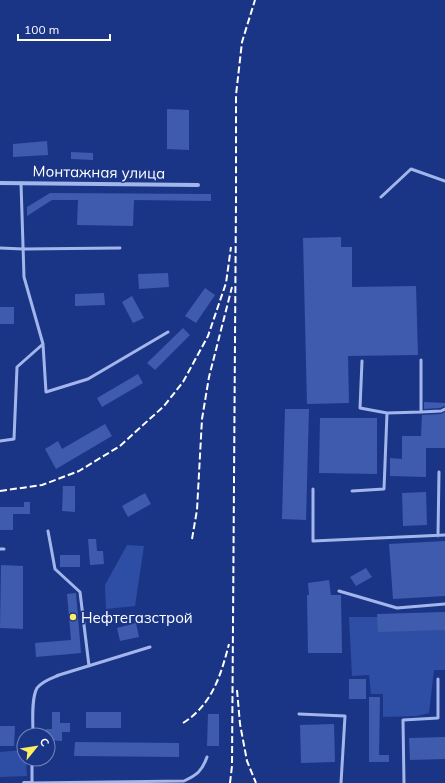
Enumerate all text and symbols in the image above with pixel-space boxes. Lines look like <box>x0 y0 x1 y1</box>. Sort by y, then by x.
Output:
scale bar <box>18 16 110 42</box>
text: 100 m <box>24 22 59 37</box>
street label: Монтажная улица <box>33 161 165 183</box>
place label: Нефтегазстрой <box>81 608 193 627</box>
marker: Нефтегазстрой <box>68 612 78 622</box>
north arrow <box>16 727 56 767</box>
text: С <box>37 735 53 749</box>

